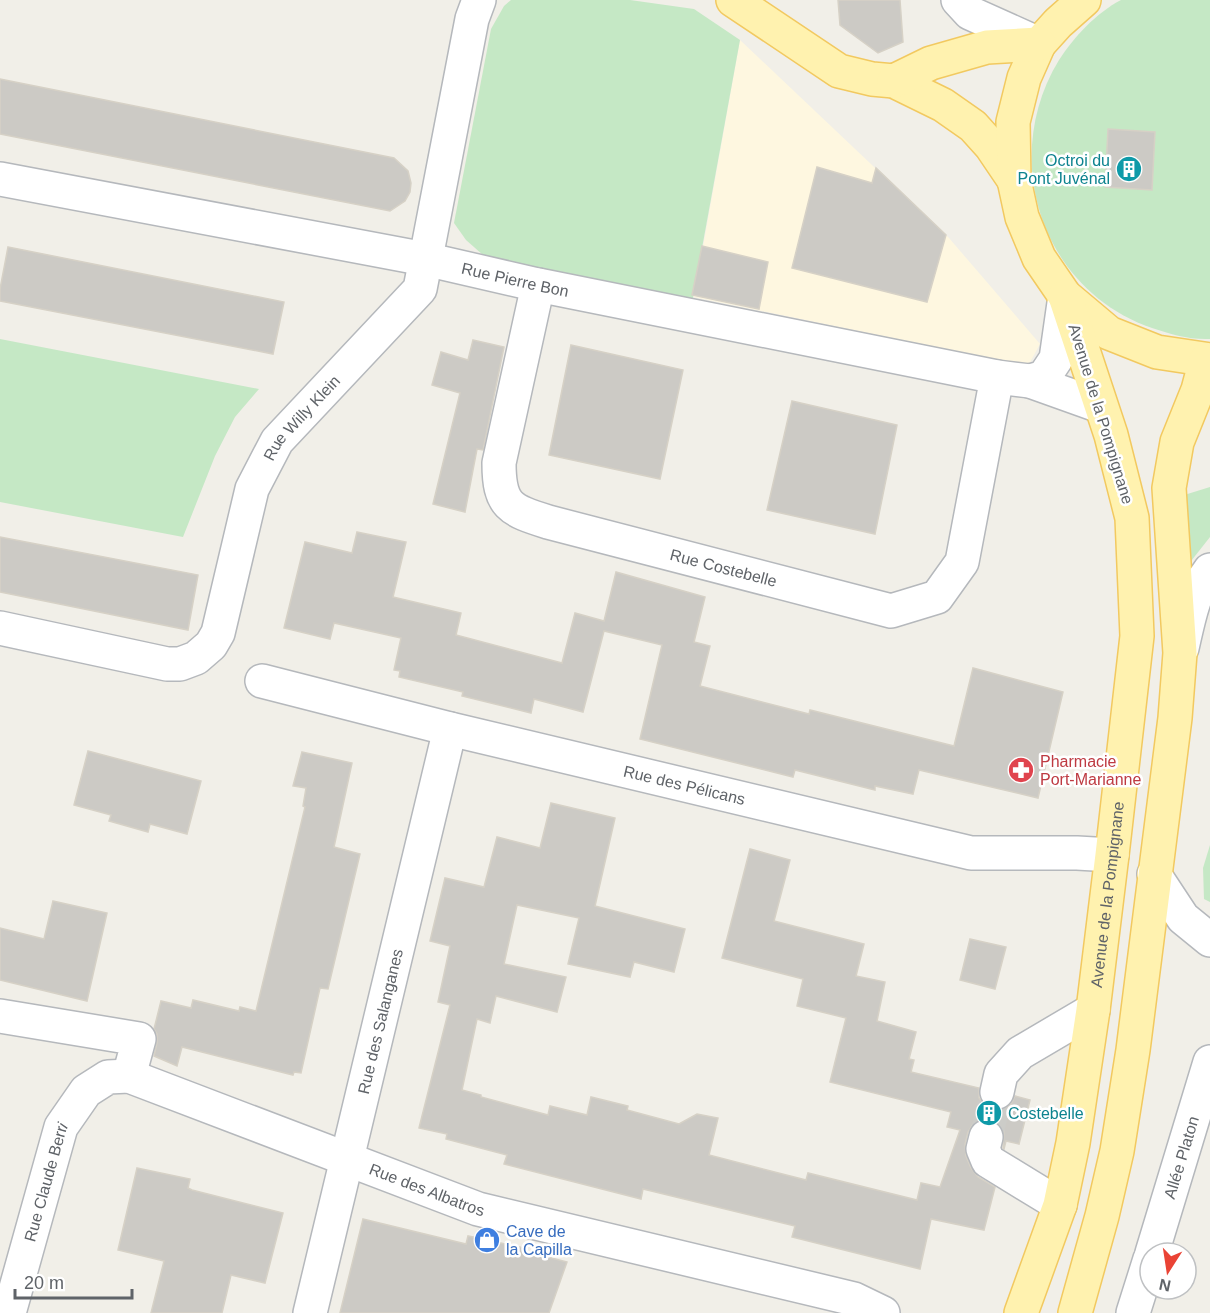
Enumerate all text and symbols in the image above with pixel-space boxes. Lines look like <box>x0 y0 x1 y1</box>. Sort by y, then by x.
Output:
place label: Octroi du Pont Juvénal <box>1017 152 1110 187</box>
building icon: Octroi du Pont Juvénal <box>1114 154 1144 184</box>
street label: Rue Pierre Bon <box>460 259 570 299</box>
street label: Avenue de la Pompignane <box>1065 322 1137 506</box>
street label: Rue Willy Klein <box>260 372 343 463</box>
street label: Rue Costebelle <box>668 546 779 590</box>
place label: Pharmacie Port-Marianne <box>1040 753 1141 788</box>
pharmacy icon: Pharmacie Port-Marianne <box>1006 755 1036 785</box>
street label: Rue des Pélicans <box>622 762 747 807</box>
street label: Avenue de la Pompignane <box>1087 800 1127 989</box>
street label: Rue des Salanganes <box>354 947 406 1096</box>
building icon: Costebelle <box>974 1098 1004 1128</box>
place label: Costebelle <box>1008 1105 1084 1122</box>
street label: Allée Platon <box>1161 1114 1202 1201</box>
street label: Rue Claude Berri <box>21 1119 70 1243</box>
street label: Rue des Albatros <box>367 1160 486 1219</box>
place label: Cave de la Capilla <box>506 1223 572 1258</box>
shop icon: Cave de la Capilla <box>472 1225 502 1255</box>
north arrow <box>1138 1241 1198 1301</box>
scale bar <box>15 1262 132 1300</box>
text: 20 m <box>24 1273 64 1293</box>
text: N <box>1158 1276 1172 1295</box>

